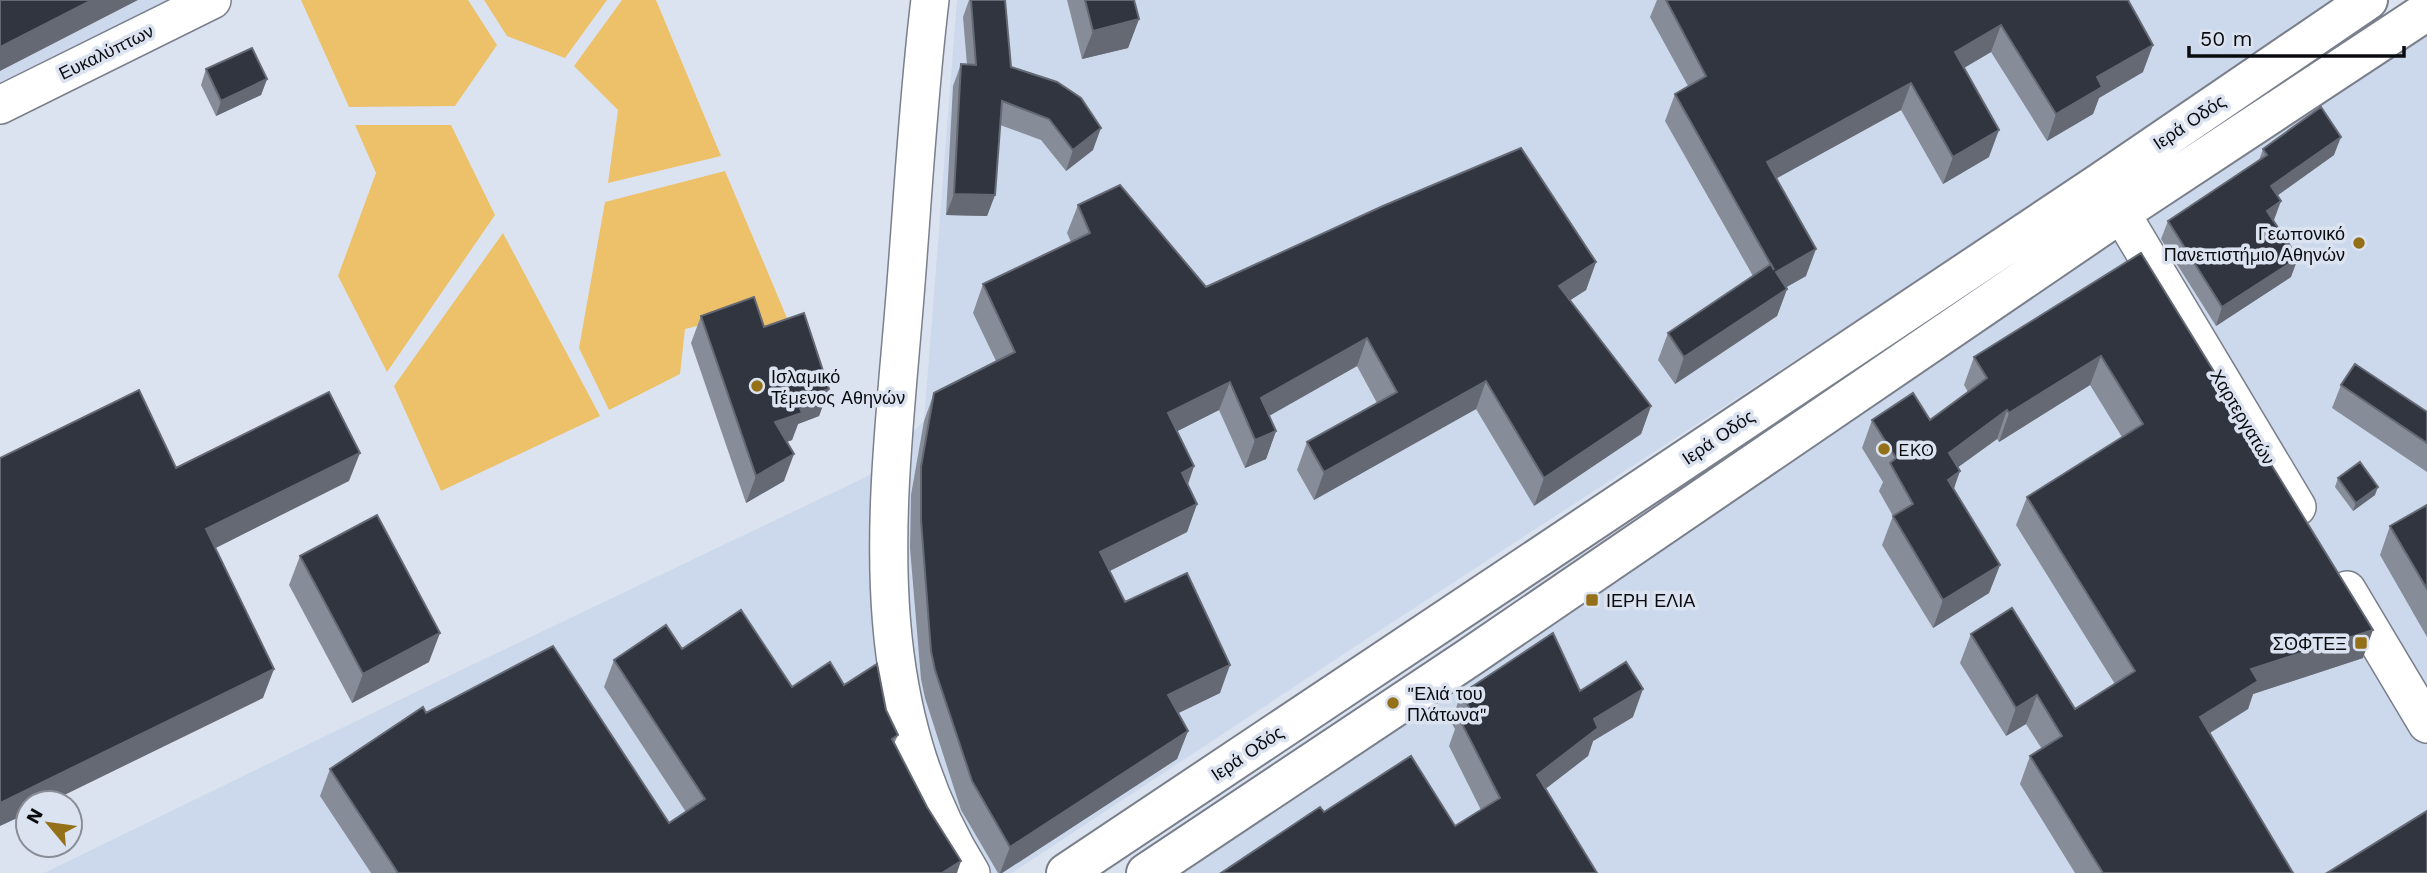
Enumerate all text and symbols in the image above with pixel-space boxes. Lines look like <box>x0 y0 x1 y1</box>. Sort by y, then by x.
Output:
scale bar <box>2189 14 2404 58</box>
street label: Ευκαλύπτων <box>55 20 157 84</box>
text: 50 m <box>2200 26 2252 51</box>
street label: Ιερά Οδός <box>2149 90 2229 154</box>
place label: Γεωπονικό Πανεπιστήμιο Αθηνών <box>2164 223 2345 265</box>
marker: Γεωπονικό Πανεπιστήμιο Αθηνών <box>2351 235 2367 251</box>
place label: Ισλαμικό Τέμενος Αθηνών <box>771 366 905 408</box>
street label: Χαρτεργατών <box>2206 366 2280 468</box>
marker: Ισλαμικό Τέμενος Αθηνών <box>749 378 765 394</box>
street label: Ιερά Οδός <box>1678 405 1758 469</box>
place label: EKO <box>1898 439 1934 460</box>
marker: EKO <box>1876 441 1892 457</box>
place label: ΙΕΡΗ ΕΛΙΑ <box>1606 590 1695 611</box>
marker: ΙΕΡΗ ΕΛΙΑ <box>1584 592 1600 608</box>
place label: ΣΟΦΤΕΞ <box>2273 633 2347 654</box>
marker: ΣΟΦΤΕΞ <box>2353 635 2369 651</box>
place label: "Ελιά του Πλάτωνα" <box>1407 683 1487 725</box>
marker: "Ελιά του Πλάτωνα" <box>1385 695 1401 711</box>
street label: Ιερά Οδός <box>1207 721 1287 785</box>
north arrow <box>14 789 84 859</box>
text: N <box>21 804 48 828</box>

